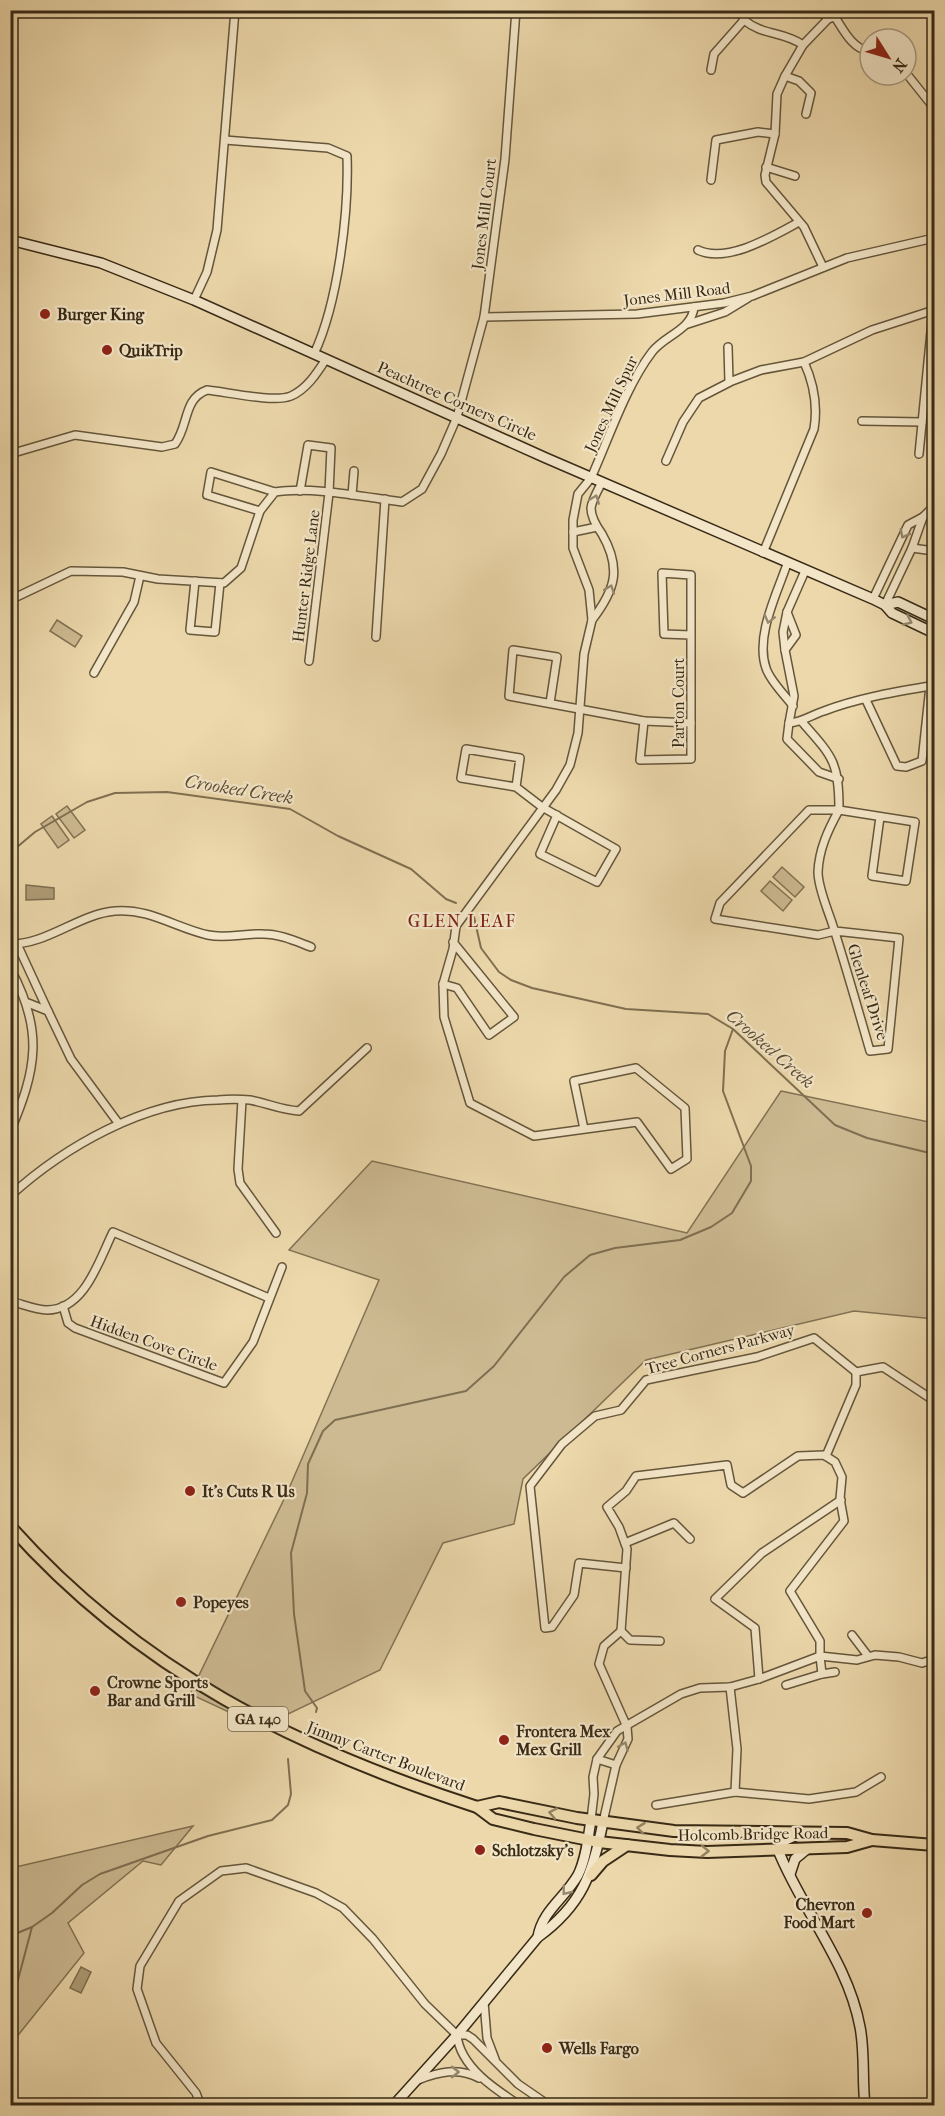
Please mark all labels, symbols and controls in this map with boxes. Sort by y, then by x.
north arrow [858,27,918,87]
text: N [888,55,911,77]
street label: Jones Mill Court [467,157,500,273]
street label: Jones Mill Road [621,278,732,310]
place label: Burger King [57,305,145,325]
marker: Burger King [38,307,52,321]
place label: QuikTrip [119,341,183,361]
marker: QuikTrip [100,343,114,357]
street label: Jones Mill Spur [579,352,642,457]
street label: Peachtree Corners Circle [374,357,540,445]
one-way arrow [588,494,600,505]
street label: Hunter Ridge Lane [288,508,324,643]
one-way arrow [900,528,912,539]
one-way arrow [603,584,616,595]
one-way arrow [902,613,913,625]
one-way arrow [763,614,776,624]
street label: Parton Court [669,657,688,748]
water label: Crooked Creek [183,771,295,809]
district label: GLEN LEAF [408,911,516,932]
street label: Glenleaf Drive [843,941,893,1043]
water label: Crooked Creek [722,1005,818,1093]
street label: Hidden Cove Circle [88,1311,220,1375]
street label: Tree Corners Parkway [643,1320,797,1378]
place label: It's Cuts R Us [202,1482,295,1501]
marker: It's Cuts R Us [183,1484,197,1498]
place label: Popeyes [193,1593,249,1613]
marker: Popeyes [174,1595,188,1609]
place label: Crowne Sports Bar and Grill [107,1673,208,1710]
marker: Crowne Sports Bar and Grill [88,1684,102,1698]
road number: GA 140 [228,1707,288,1731]
street label: Jimmy Carter Boulevard [302,1716,468,1795]
place label: Frontera Mex Mex Grill [515,1722,611,1759]
marker: Frontera Mex Mex Grill [497,1733,511,1747]
one-way arrow [616,1742,628,1753]
one-way arrow [548,1807,558,1820]
one-way arrow [637,1822,646,1834]
street label: Holcomb Bridge Road [677,1823,829,1845]
place label: Schlotzsky's [492,1841,574,1861]
marker: Schlotzsky's [473,1843,487,1857]
one-way arrow [701,1845,710,1858]
one-way arrow [563,1884,574,1895]
place label: Chevron Food Mart [782,1895,856,1932]
marker: Chevron Food Mart [860,1906,874,1920]
place label: Wells Fargo [558,2039,639,2059]
marker: Wells Fargo [540,2041,554,2055]
one-way arrow [450,2066,459,2078]

